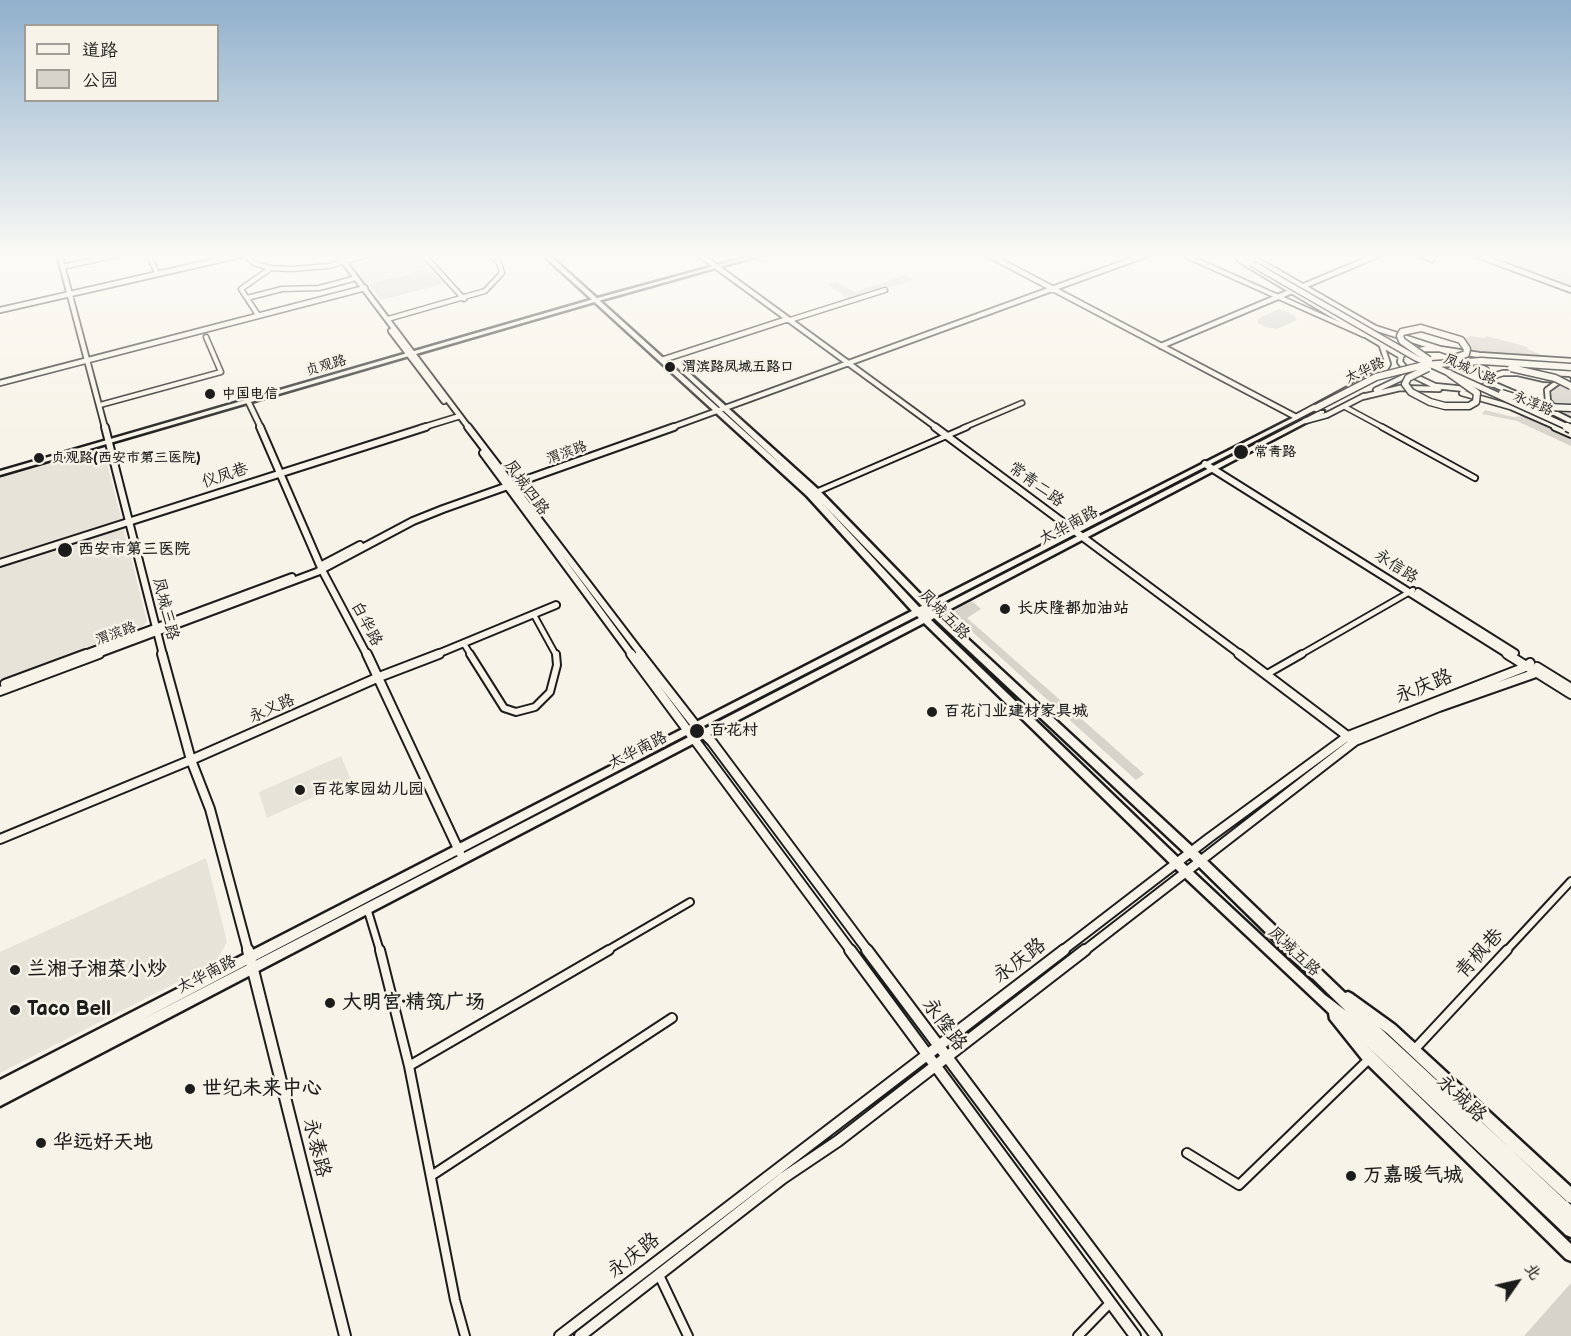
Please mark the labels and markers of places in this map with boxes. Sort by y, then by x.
place label: 渭滨路凤城五路口 [682,359,794,375]
marker: 渭滨路凤城五路口 [663,360,677,374]
place label: 中国电信 [222,386,278,402]
marker: 中国电信 [203,387,217,401]
marker: 常青路 [1232,443,1250,461]
place label: 常青路 [1254,444,1296,460]
place label: 贞观路(西安市第三医院) [51,450,201,466]
marker: 贞观路(西安市第三医院) [32,451,46,465]
place label: 西安市第三医院 [78,540,190,560]
marker: 西安市第三医院 [56,541,74,559]
place label: 长庆隆都加油站 [1017,599,1129,619]
marker: 长庆隆都加油站 [998,602,1012,616]
place label: 百花门业建材家具城 [944,702,1088,722]
marker: 百花门业建材家具城 [925,705,939,719]
place label: 百花村 [710,721,758,741]
marker: 百花村 [688,722,706,740]
place label: 百花家园幼儿园 [312,780,424,800]
marker: 百花家园幼儿园 [293,783,307,797]
place label: 兰湘子湘菜小炒 [27,958,167,982]
marker: 兰湘子湘菜小炒 [8,963,22,977]
place label: 大明宫·精筑广场 [342,991,485,1015]
marker: 大明宫·精筑广场 [323,996,337,1010]
place label: Taco Bell [27,998,111,1022]
marker: Taco Bell [8,1003,22,1017]
place label: 世纪未来中心 [202,1077,322,1101]
marker: 世纪未来中心 [183,1082,197,1096]
place label: 华远好天地 [53,1131,153,1155]
marker: 华远好天地 [34,1136,48,1150]
place label: 万嘉暖气城 [1363,1164,1463,1188]
marker: 万嘉暖气城 [1344,1169,1358,1183]

